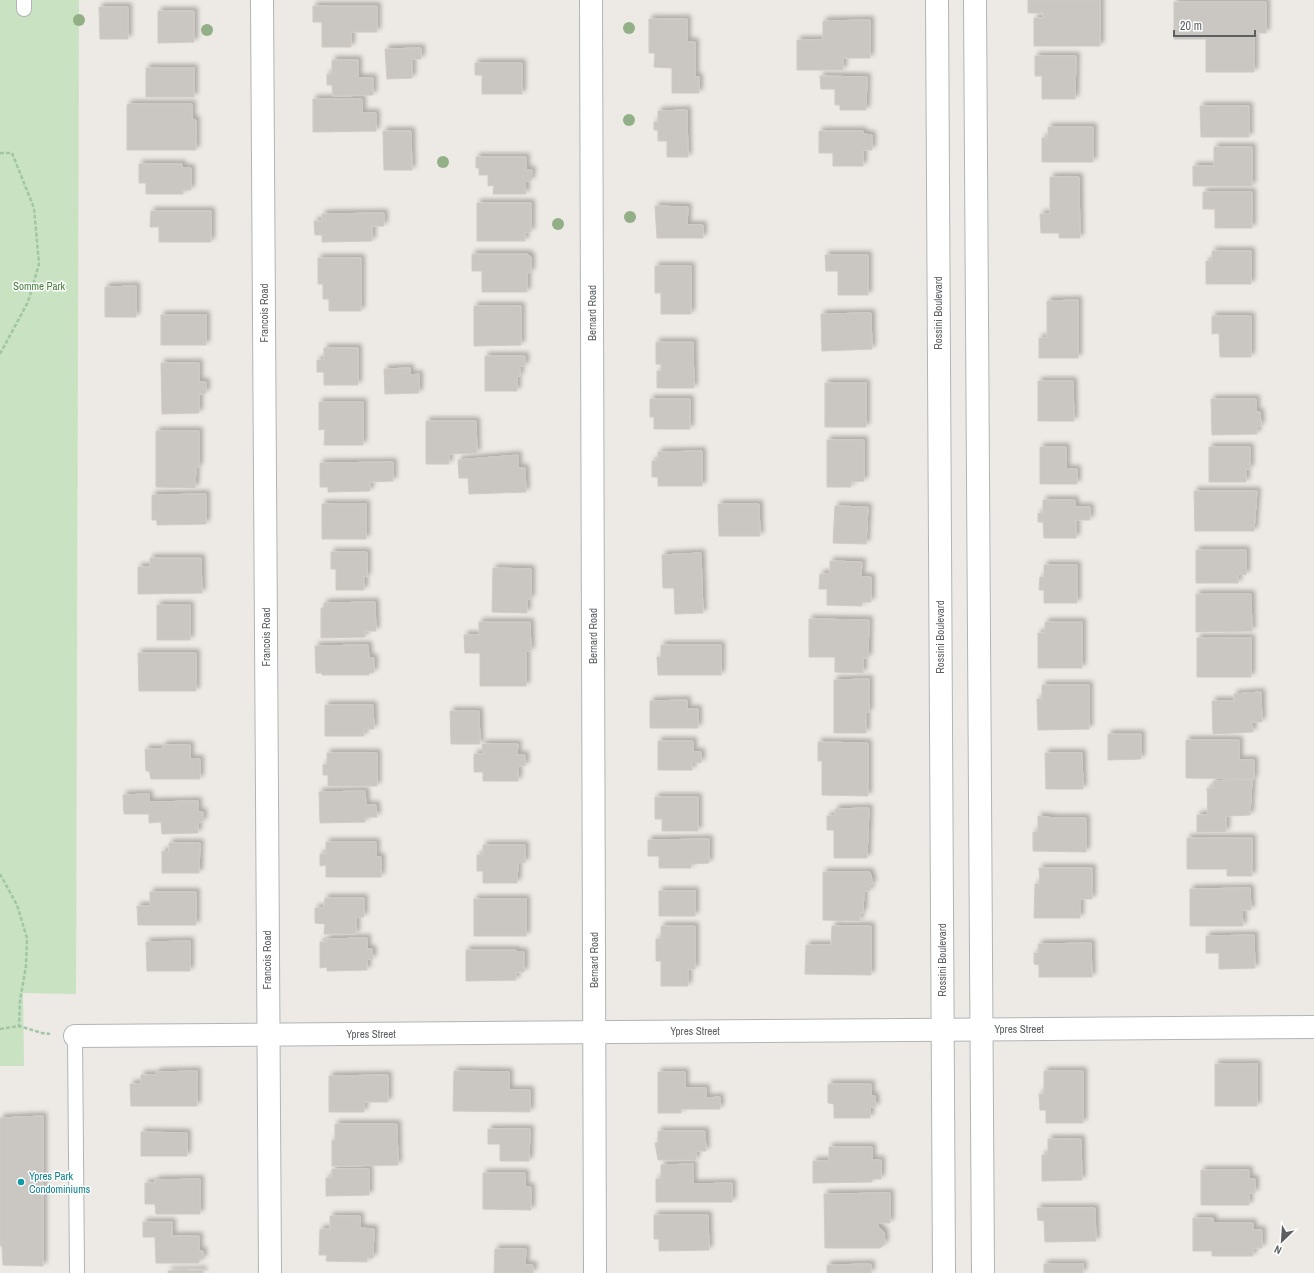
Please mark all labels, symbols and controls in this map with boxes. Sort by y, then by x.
scale bar [1174,12,1255,38]
text: 20 m [1180,18,1202,34]
street label: Rossini Boulevard [931,276,945,350]
park label: Somme Park [13,279,66,293]
street label: Francois Road [257,283,271,343]
street label: Bernard Road [585,285,599,341]
street label: Rossini Boulevard [933,600,947,674]
street label: Francois Road [259,607,273,667]
street label: Bernard Road [586,608,600,664]
street label: Rossini Boulevard [935,923,949,997]
street label: Francois Road [260,930,274,990]
street label: Bernard Road [587,932,601,988]
street label: Ypres Street [994,1022,1044,1036]
street label: Ypres Street [670,1024,720,1038]
street label: Ypres Street [346,1027,396,1041]
place label: Ypres Park Condominiums [29,1169,91,1196]
marker: Ypres Park Condominiums [16,1177,26,1187]
north arrow [1262,1221,1302,1261]
text: N [1272,1242,1284,1258]

